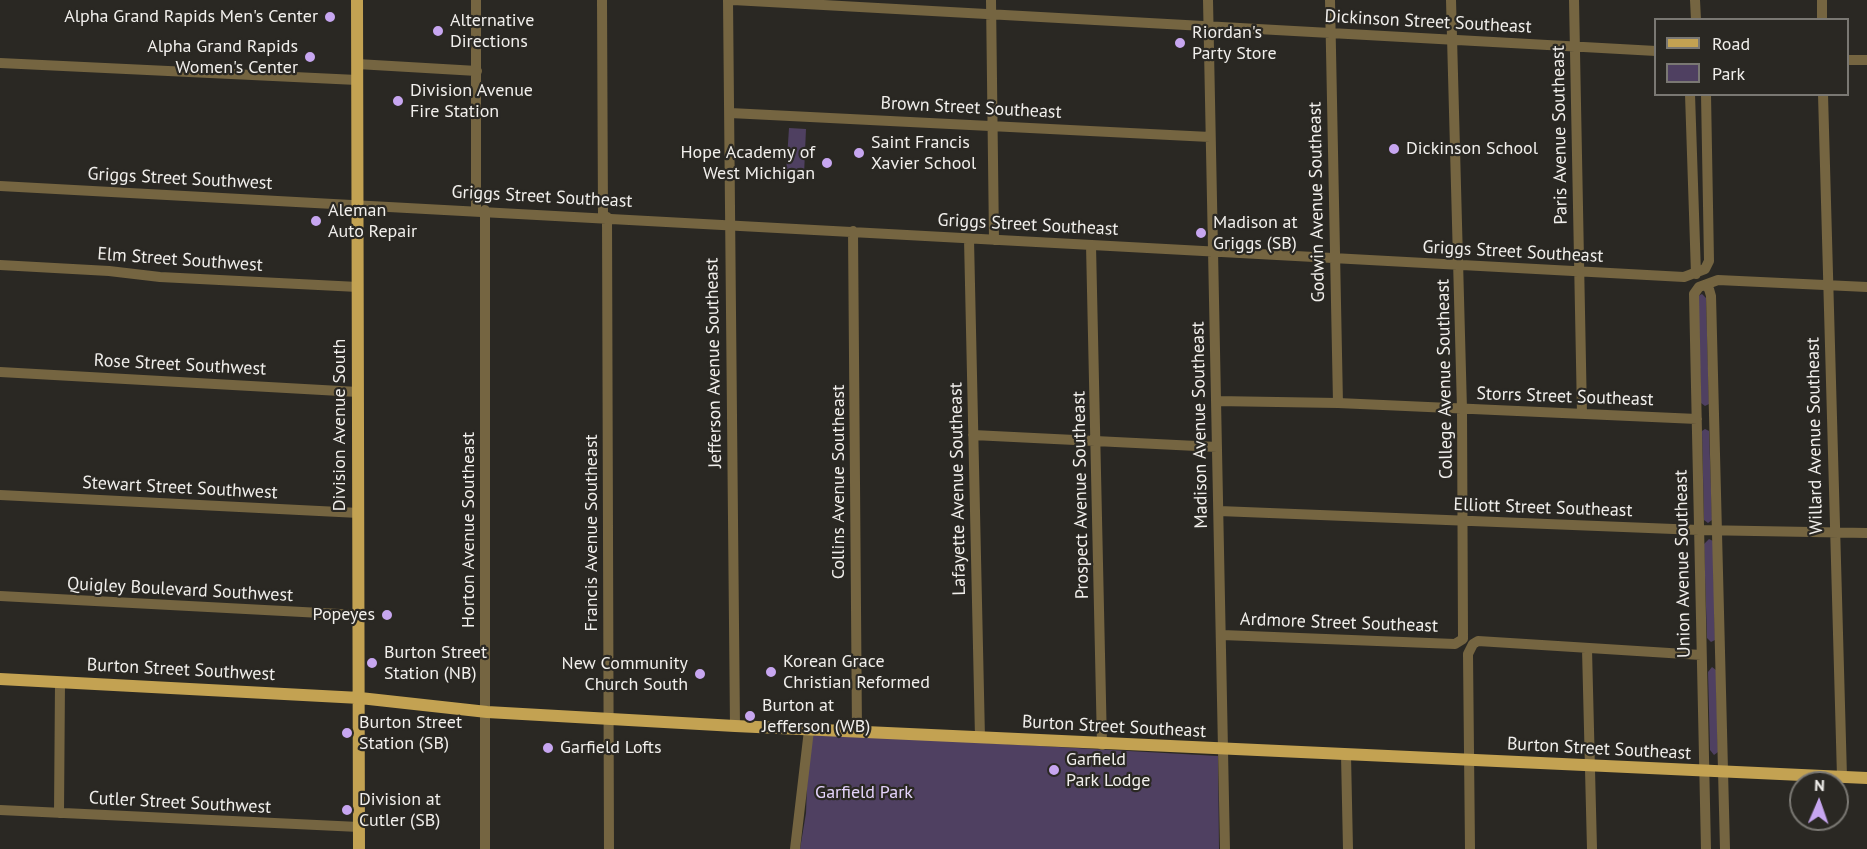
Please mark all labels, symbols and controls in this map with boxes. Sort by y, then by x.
place label: Alpha Grand Rapids Men's Center [64,6,318,28]
street label: Dickinson Street Southeast [1324,6,1532,38]
marker: Alpha Grand Rapids Men's Center [323,10,337,24]
place label: Alternative Directions [450,10,534,52]
legend [1654,18,1849,96]
place label: Riordan's Party Store [1192,22,1277,64]
marker: Alternative Directions [431,24,445,38]
text: Road [1712,32,1750,55]
place label: Alpha Grand Rapids Women's Center [147,36,298,78]
marker: Riordan's Party Store [1173,36,1187,50]
street label: Paris Avenue Southeast [1548,45,1572,225]
marker: Alpha Grand Rapids Women's Center [303,50,317,64]
text: Park [1712,62,1745,85]
place label: Division Avenue Fire Station [410,80,533,122]
street label: Brown Street Southeast [880,92,1062,124]
marker: Division Avenue Fire Station [391,94,405,108]
street label: Godwin Avenue Southeast [1304,101,1330,303]
place label: Saint Francis Xavier School [871,132,976,174]
place label: Dickinson School [1406,138,1538,160]
place label: Hope Academy of West Michigan [680,142,815,184]
marker: Dickinson School [1387,142,1401,156]
marker: Saint Francis Xavier School [852,146,866,160]
marker: Hope Academy of West Michigan [820,156,834,170]
street label: Griggs Street Southwest [87,163,273,195]
street label: Griggs Street Southeast [451,181,633,213]
place label: Aleman Auto Repair [328,200,417,242]
street label: Griggs Street Southeast [937,209,1119,241]
place label: Madison at Griggs (SB) [1213,212,1298,254]
marker: Aleman Auto Repair [309,214,323,228]
marker: Madison at Griggs (SB) [1194,226,1208,240]
street label: Griggs Street Southeast [1422,236,1604,268]
street label: Elm Street Southwest [97,243,263,277]
street label: Jefferson Avenue Southeast [701,258,727,468]
street label: College Avenue Southeast [1432,279,1458,479]
street label: Madison Avenue Southeast [1187,321,1213,529]
street label: Willard Avenue Southeast [1802,337,1828,535]
street label: Division Avenue South [329,339,351,511]
street label: Rose Street Southwest [93,350,267,380]
street label: Lafayette Avenue Southeast [945,382,971,596]
street label: Storrs Street Southeast [1476,383,1654,411]
street label: Collins Avenue Southeast [828,385,850,579]
street label: Prospect Avenue Southeast [1068,391,1094,599]
street label: Horton Avenue Southeast [458,432,480,628]
street label: Francis Avenue Southeast [581,434,603,632]
street label: Union Avenue Southeast [1671,470,1695,658]
street label: Stewart Street Southwest [82,472,278,504]
street label: Elliott Street Southeast [1453,494,1633,522]
street label: Quigley Boulevard Southwest [66,573,294,607]
place label: Popeyes [313,604,375,626]
marker: Popeyes [380,608,394,622]
street label: Ardmore Street Southeast [1240,609,1438,637]
place label: Burton Street Station (NB) [384,642,487,684]
place label: Korean Grace Christian Reformed [783,651,930,694]
place label: New Community Church South [562,653,688,696]
street label: Burton Street Southwest [86,654,276,686]
marker: Burton Street Station (NB) [365,656,379,670]
marker: Korean Grace Christian Reformed [764,665,778,679]
marker: New Community Church South [693,667,707,681]
place label: Burton at Jefferson (WB) [762,695,870,738]
marker: Burton at Jefferson (WB) [743,709,757,723]
street label: Burton Street Southeast [1021,711,1207,743]
place label: Burton Street Station (SB) [359,712,462,754]
marker: Burton Street Station (SB) [340,726,354,740]
street label: Burton Street Southeast [1506,733,1692,765]
place label: Garfield Lofts [560,737,661,759]
marker: Garfield Lofts [541,741,555,755]
place label: Garfield Park Lodge [1066,749,1150,792]
marker: Garfield Park Lodge [1047,763,1061,777]
north arrow [1789,771,1849,831]
text: N [1814,775,1825,795]
park label: Garfield Park [815,782,913,804]
street label: Cutler Street Southwest [88,787,272,819]
place label: Division at Cutler (SB) [359,789,441,832]
marker: Division at Cutler (SB) [340,803,354,817]

